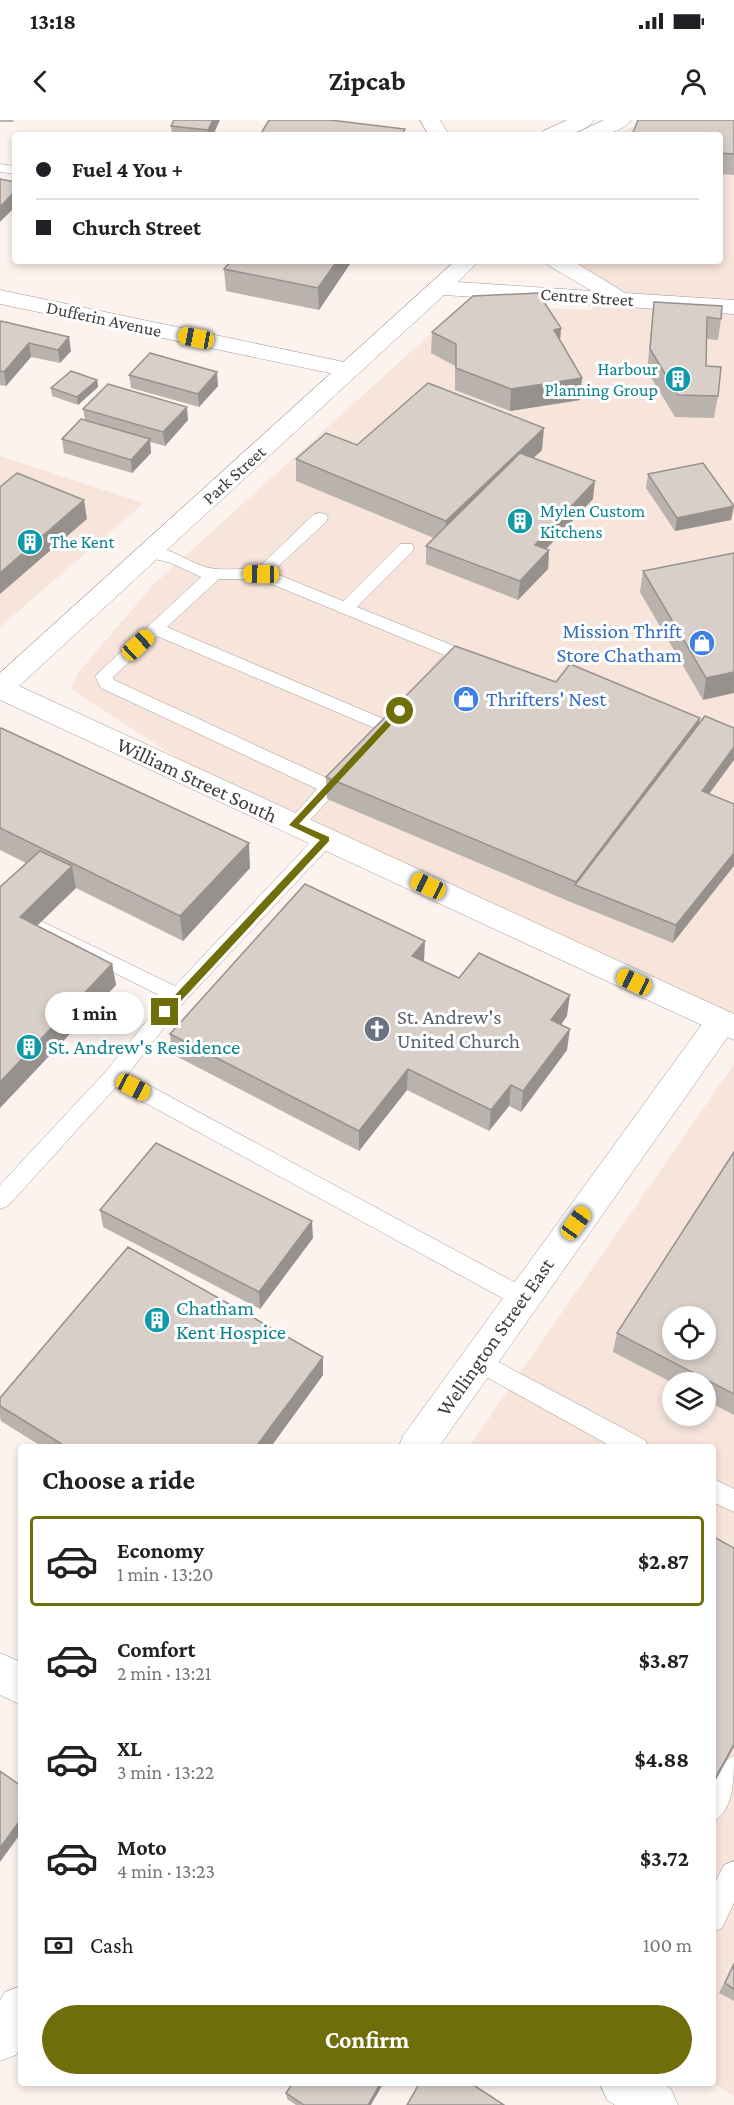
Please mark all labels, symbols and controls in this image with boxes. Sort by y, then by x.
text: 13:18 [30,9,76,34]
icon: back [24,65,57,98]
icon: person [677,65,710,98]
text: Zipcab [328,66,406,96]
text: Fuel 4 You + [72,157,183,182]
text: Church Street [72,215,201,240]
street label: Centre Street [540,284,635,310]
street label: Dufferin Avenue [45,297,163,341]
car [177,326,215,350]
place label: Harbour Planning Group [545,359,659,400]
building icon: Harbour Planning Group [663,364,693,394]
street label: Park Street [199,441,270,508]
place label: Mylen Custom Kitchens [540,501,646,542]
building icon: Mylen Custom Kitchens [505,506,535,536]
building icon: The Kent [15,527,45,557]
place label: The Kent [50,532,115,552]
car [243,565,279,583]
place label: Mission Thrift Store Chatham [557,619,683,667]
car [119,626,157,664]
shop icon: Mission Thrift Store Chatham [687,628,717,658]
shop icon: Thrifters' Nest [451,684,481,714]
place label: Thrifters' Nest [486,687,607,711]
route start [386,697,413,724]
street label: William Street South [113,732,281,828]
car [408,870,448,902]
car [614,966,654,998]
callout: 1 min [45,991,144,1033]
route end [151,998,178,1025]
text: 1 min [72,1002,117,1024]
place label: St. Andrew's United Church [397,1005,520,1053]
church icon: St. Andrew's United Church [362,1014,392,1044]
building icon: St. Andrew's Residence [14,1032,44,1062]
place label: St. Andrew's Residence [48,1035,240,1059]
car [113,1071,153,1103]
car [558,1203,594,1243]
street label: Wellington Street East [431,1252,559,1421]
place label: Chatham Kent Hospice [176,1296,286,1344]
building icon: Chatham Kent Hospice [142,1305,172,1335]
map controls [662,1306,716,1426]
button: locate [662,1306,716,1360]
button: layers [662,1372,716,1426]
text: Choose a ride [42,1465,195,1495]
icon: car [45,1534,99,1588]
text: Economy [117,1538,204,1563]
text: $2.87 [638,1549,689,1574]
text: 1 min · 13:20 [117,1563,213,1585]
icon: car [45,1633,99,1687]
text: Comfort [117,1637,195,1662]
text: $3.87 [639,1648,689,1673]
text: 2 min · 13:21 [117,1662,212,1684]
icon: car [45,1732,99,1786]
text: XL [117,1736,142,1761]
text: $4.88 [634,1747,689,1772]
text: 3 min · 13:22 [117,1761,214,1783]
icon: car [45,1831,99,1885]
text: Moto [117,1835,167,1860]
text: $3.72 [640,1846,689,1871]
text: 4 min · 13:23 [117,1860,215,1882]
icon: cash [42,1929,75,1962]
text: Cash [90,1933,134,1958]
text: 100 m [643,1934,692,1956]
button: Confirm [42,2005,692,2074]

